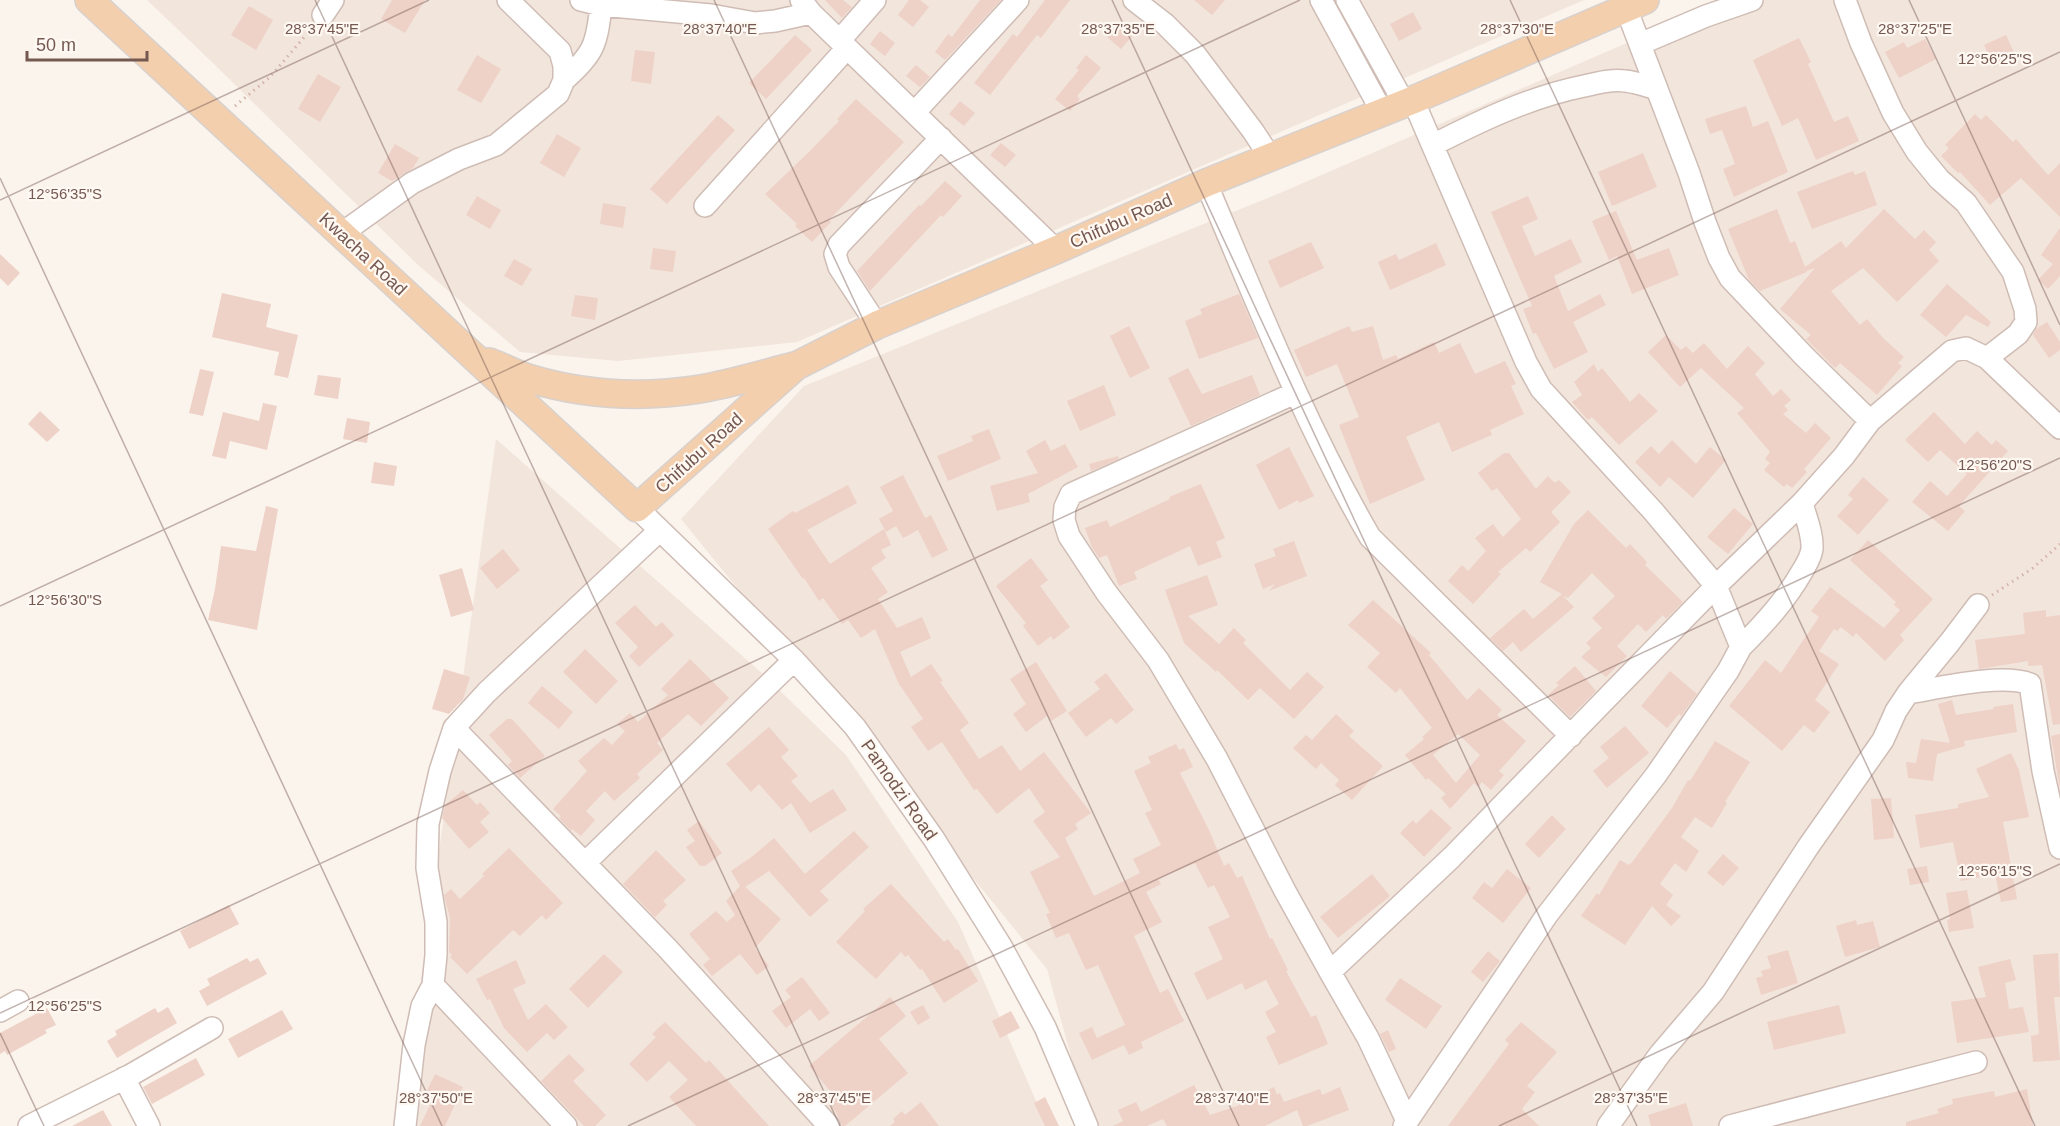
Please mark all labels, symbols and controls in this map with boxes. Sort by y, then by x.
text: 28°37'45"E [285,20,359,37]
text: 28°37'40"E [683,20,757,37]
text: 28°37'35"E [1081,20,1155,37]
text: 28°37'30"E [1480,20,1554,37]
text: 28°37'25"E [1878,20,1952,37]
scale bar [27,24,147,62]
text: 50 m [36,35,76,55]
text: 12°56'25"S [1958,50,2032,67]
text: 12°56'35"S [28,185,102,202]
street label: Chifubu Road [1067,189,1175,253]
street label: Kwacha Road [315,208,411,300]
street label: Chifubu Road [651,409,747,497]
text: 12°56'20"S [1958,456,2032,473]
text: 12°56'30"S [28,591,102,608]
street label: Pamodzi Road [857,736,941,844]
text: 12°56'15"S [1958,862,2032,879]
text: 12°56'25"S [28,997,102,1014]
text: 28°37'50"E [399,1089,473,1106]
text: 28°37'45"E [797,1089,871,1106]
text: 28°37'40"E [1195,1089,1269,1106]
text: 28°37'35"E [1594,1089,1668,1106]

